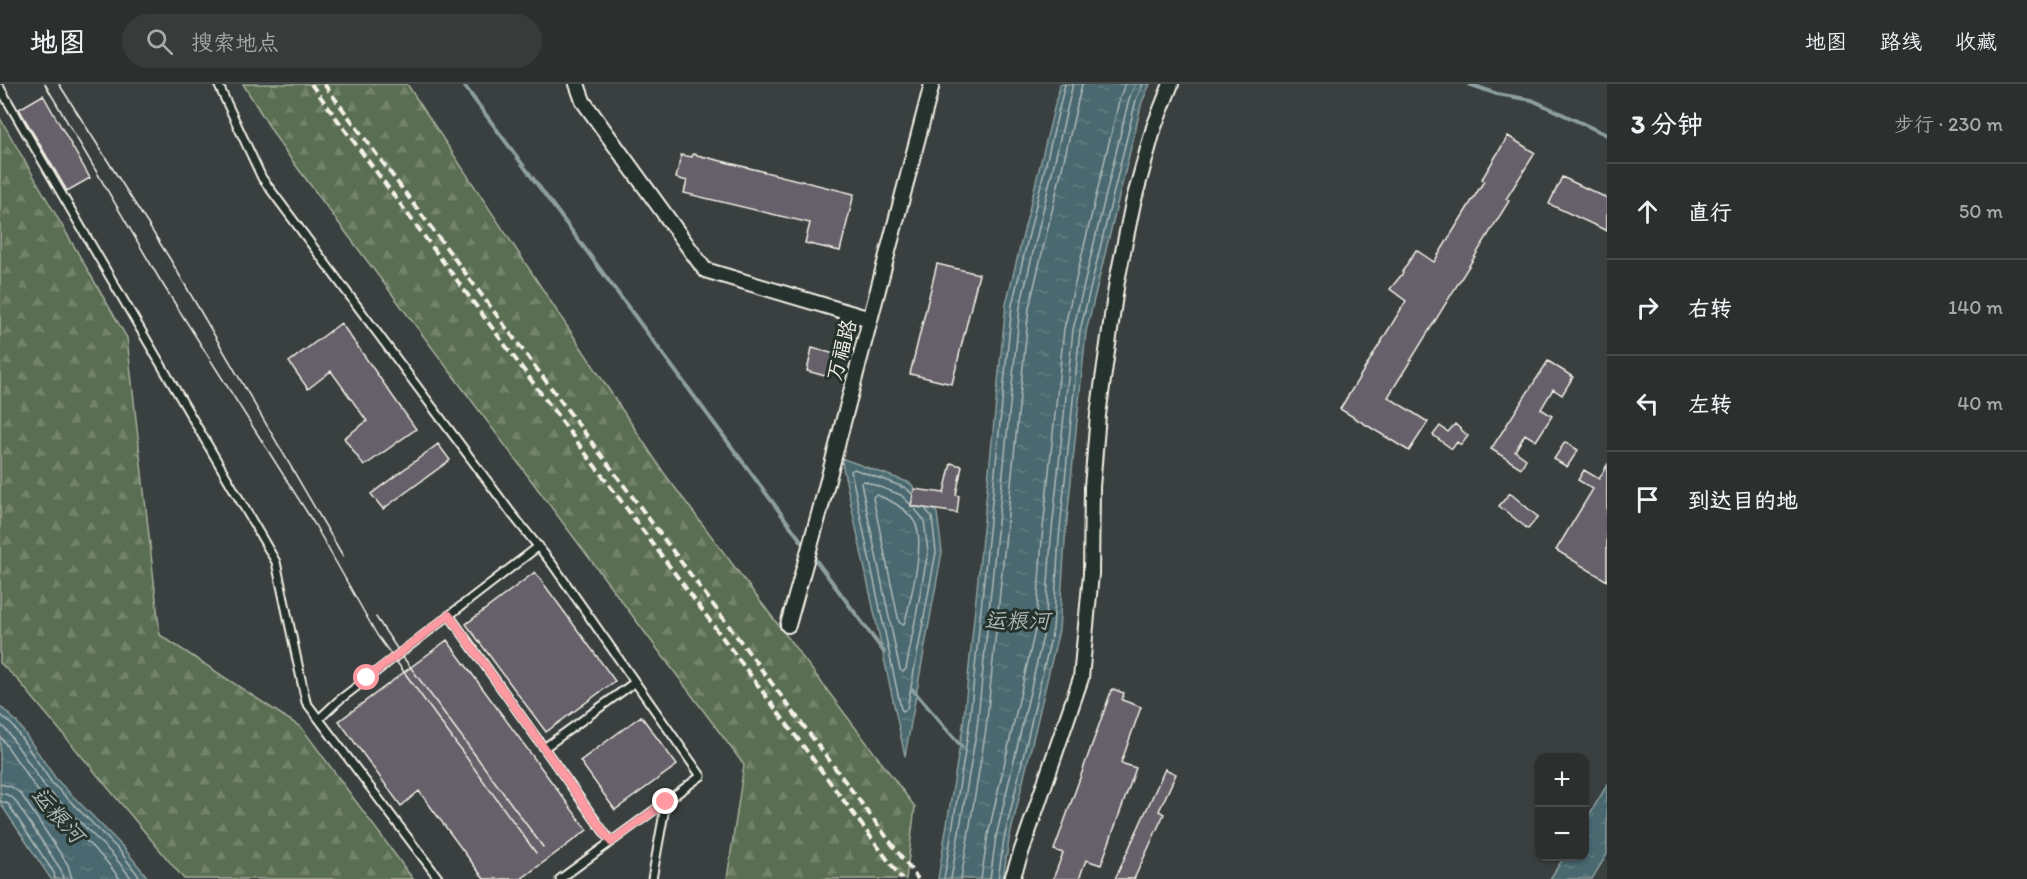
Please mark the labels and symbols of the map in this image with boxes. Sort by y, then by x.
street label: 万福路 [821,316,861,384]
water label: 运粮河 [984,607,1053,634]
route start [353,664,379,690]
water label: 运粮河 [26,781,92,851]
route end [652,788,678,814]

